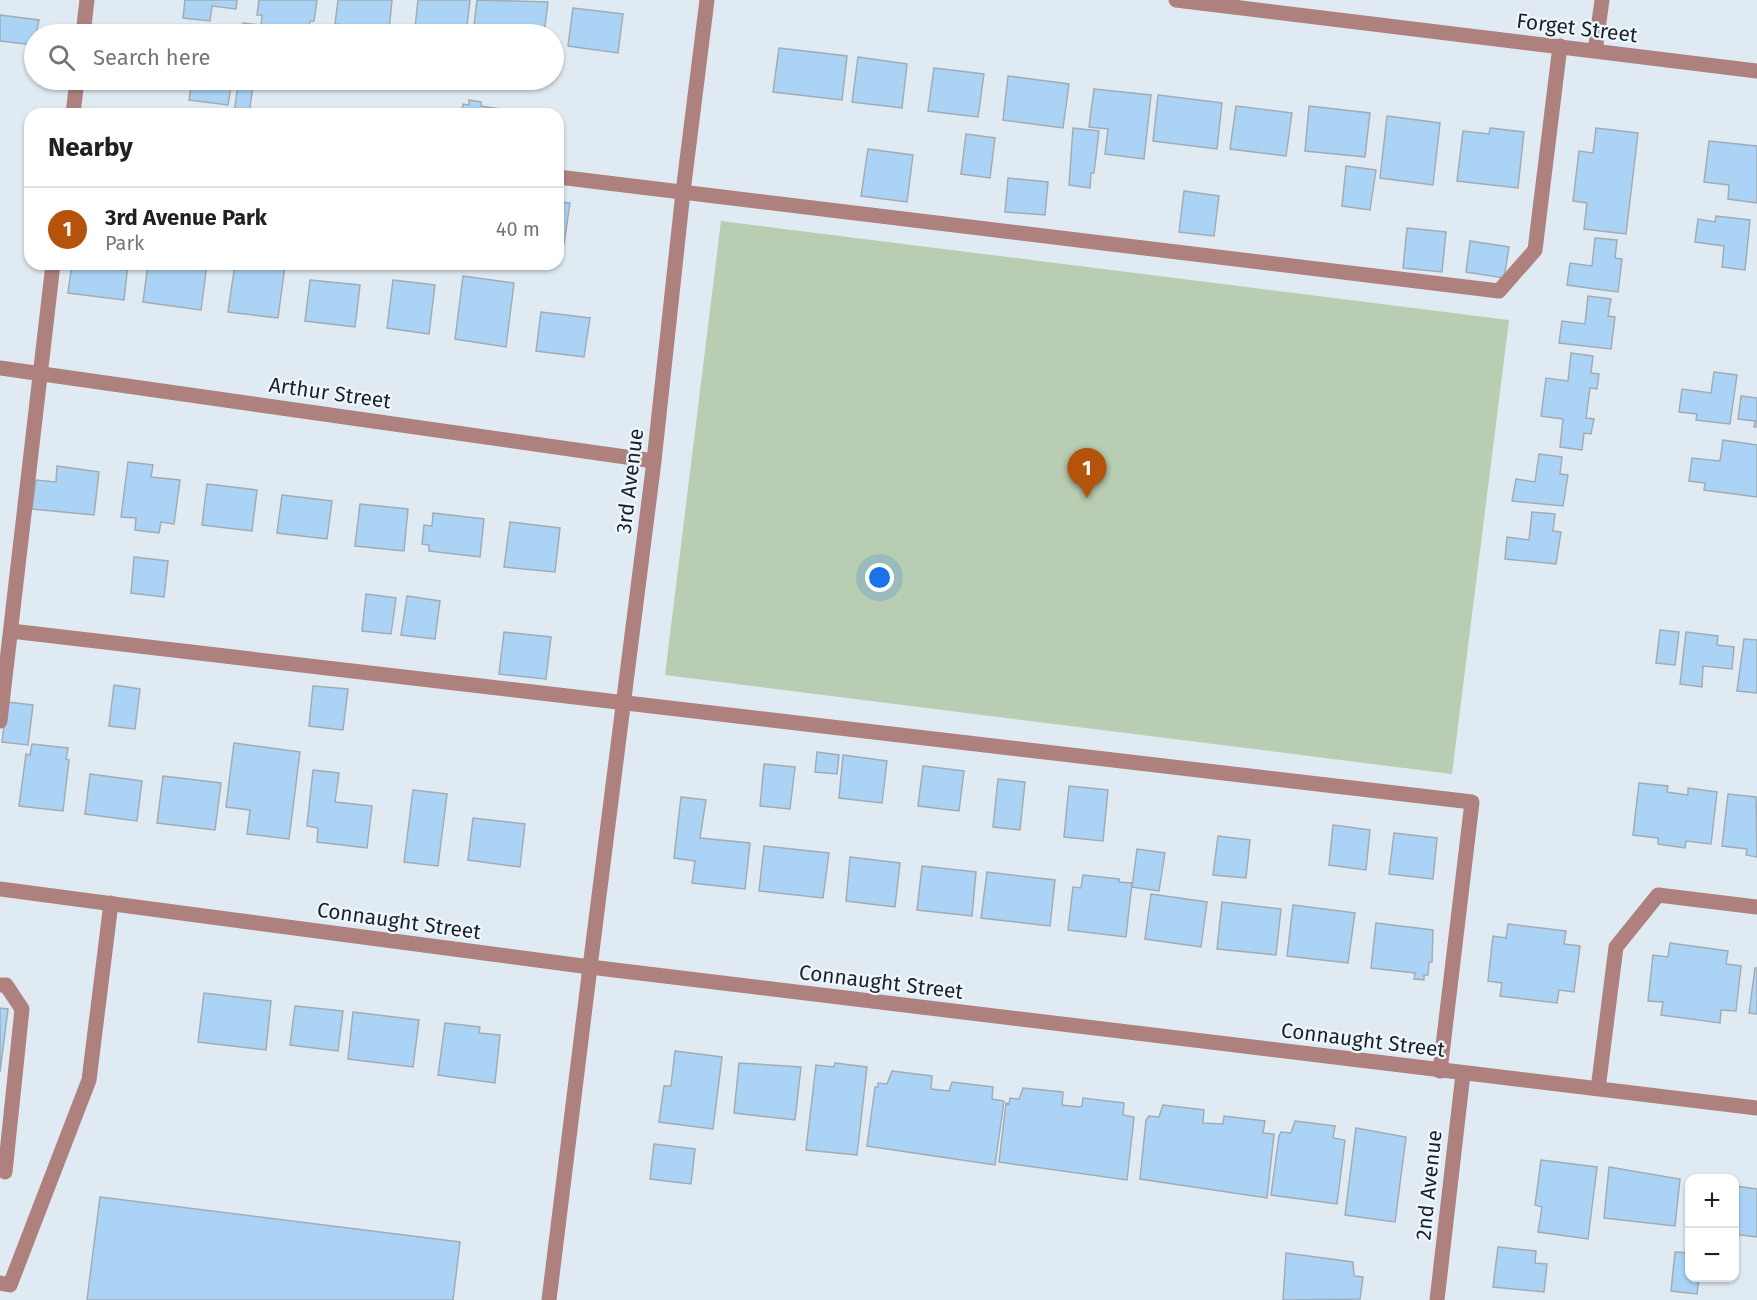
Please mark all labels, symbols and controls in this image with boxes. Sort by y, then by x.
street label: Forget Street [1515,8,1639,48]
search box [24,24,564,90]
icon: search [45,41,78,74]
text: Search here [93,44,211,71]
text: Nearby [48,132,133,163]
text: 3rd Avenue Park [105,204,267,231]
text: 1 [63,217,72,241]
text: 40 m [496,217,540,241]
text: Park [105,231,144,255]
street label: Arthur Street [267,372,393,414]
street label: 3rd Avenue [611,427,649,535]
pin: 1 [1068,448,1106,498]
your location [865,563,894,592]
street label: Connaught Street [315,897,483,945]
street label: Connaught Street [797,959,965,1005]
street label: Connaught Street [1279,1017,1447,1063]
street label: 2nd Avenue [1410,1129,1448,1241]
map controls [1685,1174,1739,1282]
button: + [1685,1174,1739,1228]
button: − [1685,1228,1739,1282]

